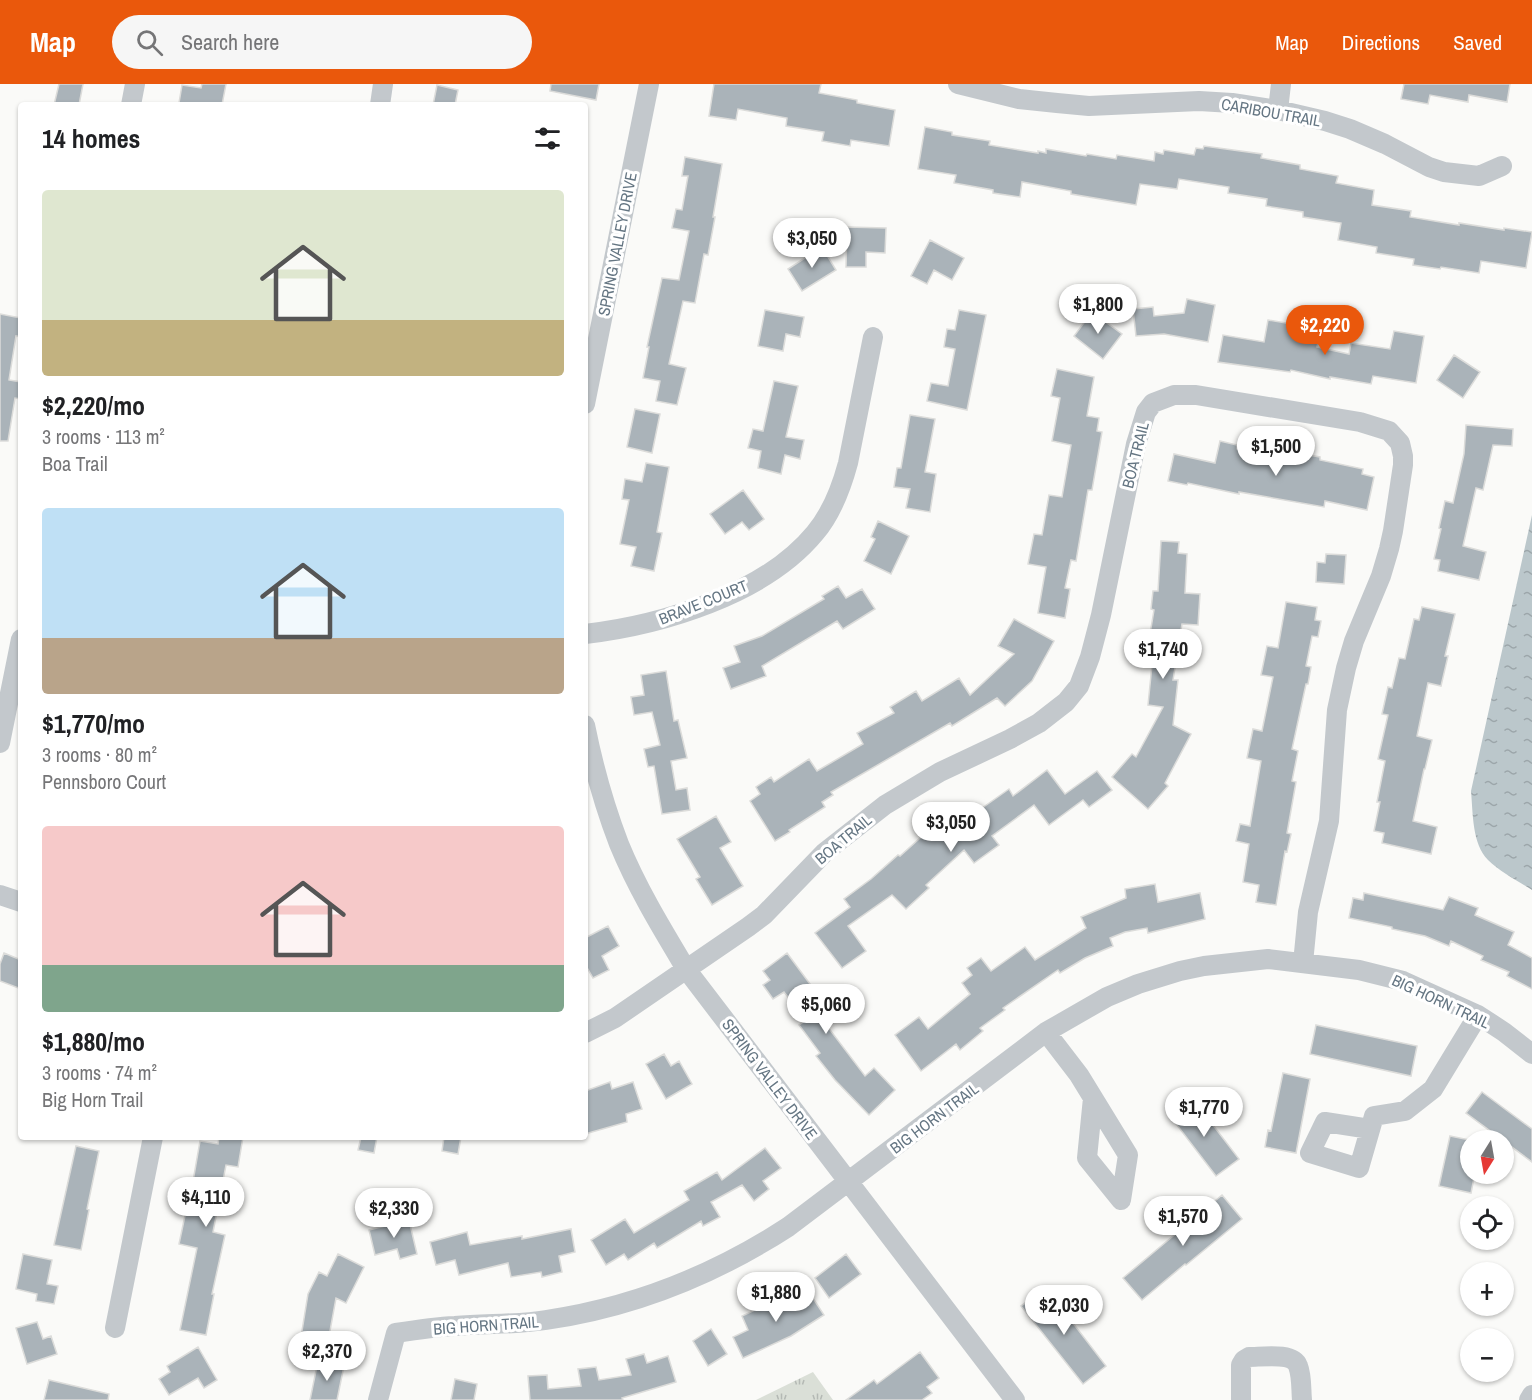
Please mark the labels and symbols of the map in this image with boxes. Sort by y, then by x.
street label: CARIBOU TRAIL [1220,92,1323,132]
street label: SPRING VALLEY DRIVE [592,170,642,318]
pin: $3,050 [763,218,861,269]
pin: $1,800 [1049,284,1147,335]
pin: $2,220 [1276,305,1374,356]
street label: BOA TRAIL [1116,419,1154,490]
pin: $1,500 [1227,426,1325,477]
street label: BRAVE COURT [655,574,751,630]
pin: $1,740 [1114,629,1212,680]
pin: $3,050 [902,802,1000,853]
street label: BOA TRAIL [810,808,876,869]
street label: BIG HORN TRAIL [1389,969,1494,1034]
pin: $5,060 [777,984,875,1035]
street label: SPRING VALLEY DRIVE [717,1014,823,1144]
street label: BIG HORN TRAIL [885,1077,983,1159]
pin: $1,770 [1155,1087,1253,1138]
north arrow [1460,1130,1514,1184]
pin: $4,110 [157,1177,255,1228]
pin: $2,330 [345,1188,443,1239]
pin: $1,570 [1134,1196,1232,1247]
pin: $1,880 [727,1272,825,1323]
pin: $2,030 [1015,1285,1113,1336]
street label: BIG HORN TRAIL [433,1310,540,1340]
pin: $2,370 [278,1331,376,1382]

